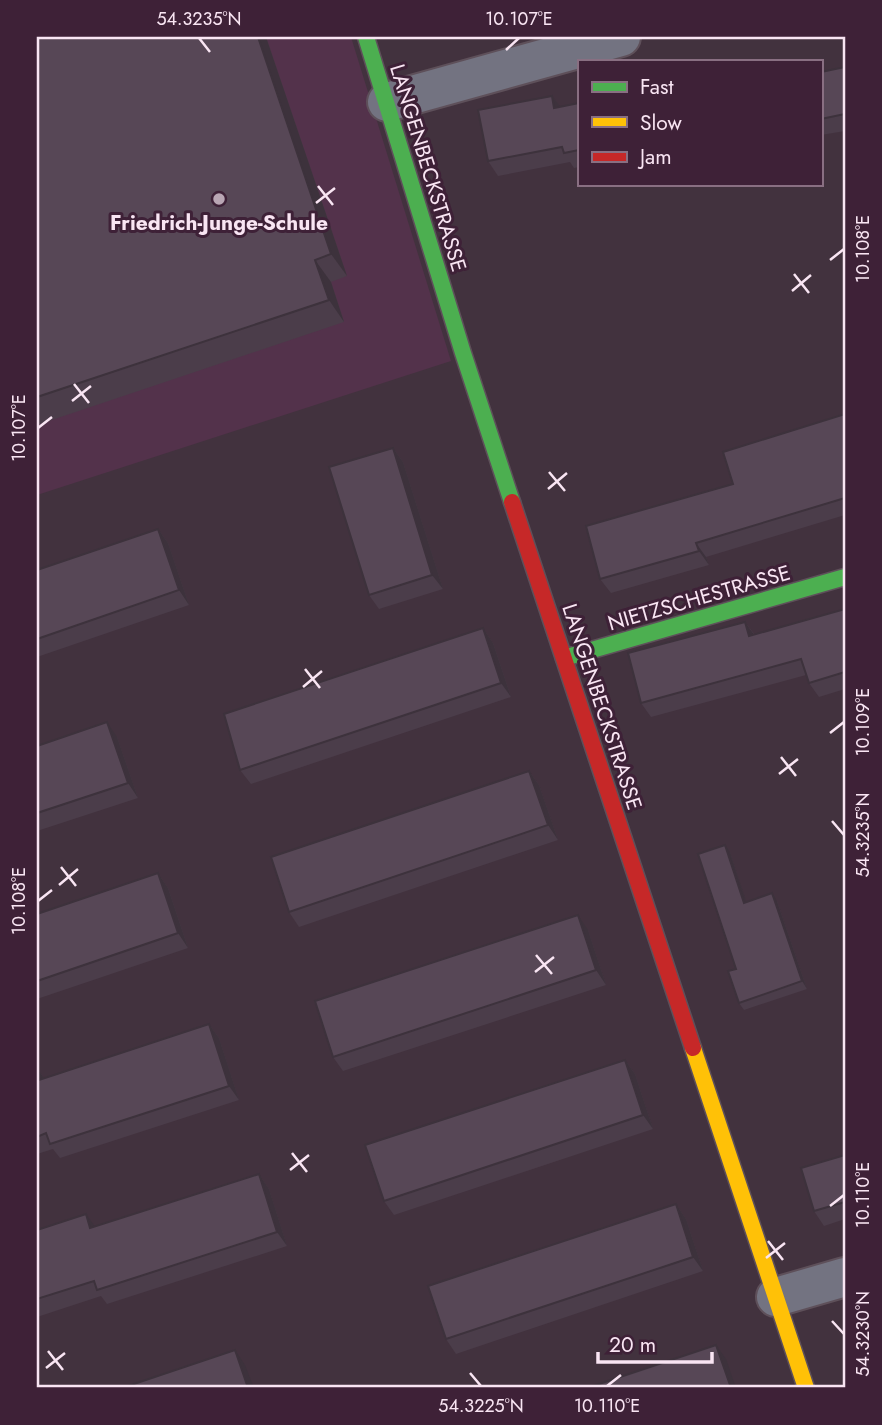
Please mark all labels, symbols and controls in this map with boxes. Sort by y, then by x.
text: 54.3235°N [156,6,242,32]
text: 10.107°E [485,6,553,32]
legend [578,60,822,186]
street label: LANGENBECKSTRASSE [382,61,474,275]
text: Fast [640,72,673,102]
text: Slow [640,108,682,138]
text: Jam [637,142,672,172]
marker: Friedrich-Junge-Schule [211,191,227,207]
place label: Friedrich-Junge-Schule [110,208,328,238]
text: 10.108°E [850,215,876,283]
text: 10.107°E [6,394,32,462]
street label: NIETZSCHESTRASSE [604,558,794,638]
street label: LANGENBECKSTRASSE [554,600,650,814]
text: 10.109°E [850,688,876,756]
text: 54.3235°N [850,792,876,878]
text: 10.108°E [6,867,32,935]
text: 10.110°E [850,1162,876,1228]
text: 54.3230°N [850,1291,876,1377]
scale bar [598,1320,712,1364]
text: 20 m [609,1330,656,1360]
text: 54.3225°N [438,1393,524,1419]
text: 10.110°E [574,1393,640,1419]

